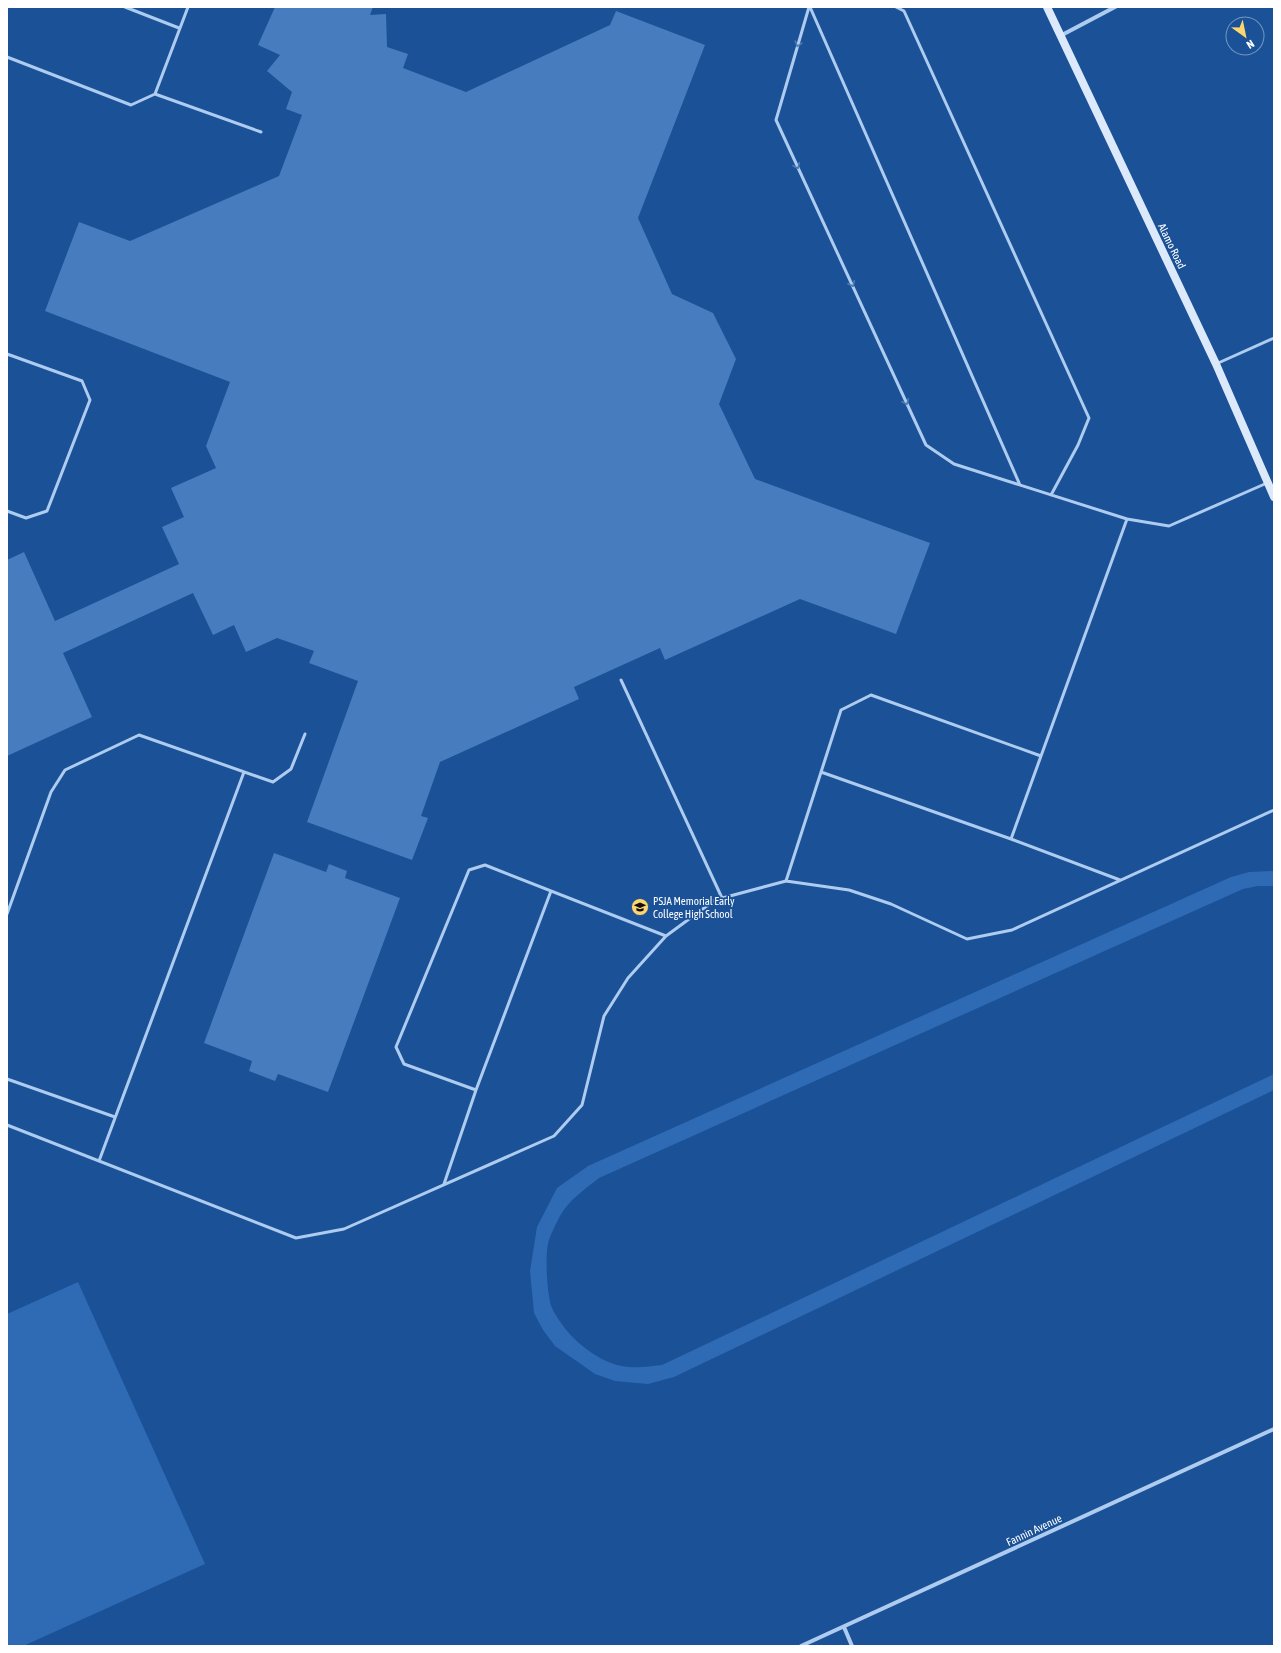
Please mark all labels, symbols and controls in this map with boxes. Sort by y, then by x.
north arrow [1225,16,1265,56]
text: N [1244,38,1256,51]
one-way arrow [794,41,803,48]
one-way arrow [792,162,800,170]
street label: Alamo Road [1156,221,1188,271]
one-way arrow [847,280,855,288]
one-way arrow [902,399,910,406]
place label: PSJA Memorial Early College High School [653,895,735,920]
school or university icon: PSJA Memorial Early College High School [630,897,650,917]
street label: Fannin Avenue [1004,1512,1064,1548]

